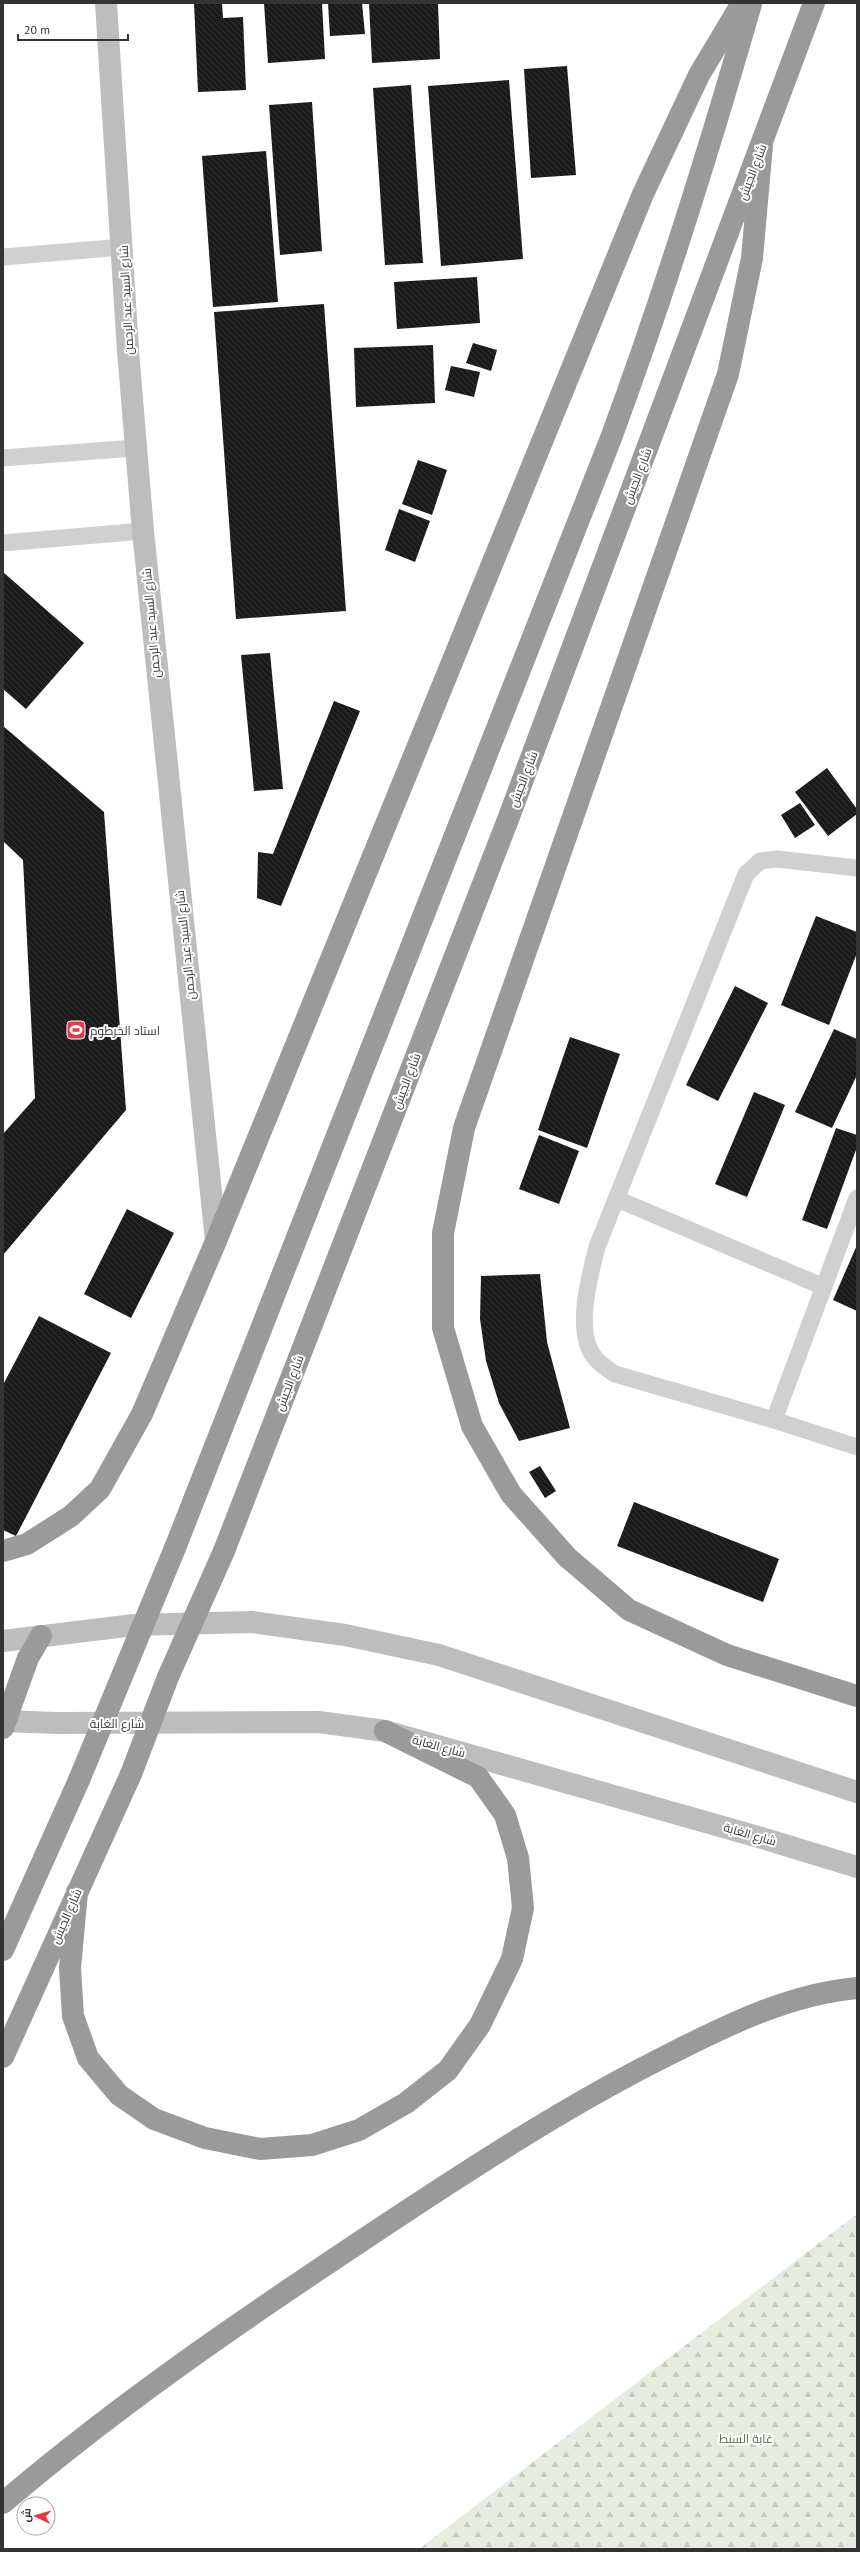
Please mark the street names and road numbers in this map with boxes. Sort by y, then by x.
street label: شارع الجيش [734,142,770,202]
street label: شارع السيد عبد الرحمن [116,245,137,355]
street label: شارع الجيش [619,446,655,506]
street label: شارع السيد عبد الرحمن [139,567,164,678]
street label: شارع الجيش [505,749,541,809]
street label: شارع السيد عبد الرحمن [172,889,199,1000]
street label: شارع الجيش [388,1051,424,1111]
street label: شارع الجيش [271,1353,307,1413]
street label: شارع الغابة [90,1716,144,1732]
street label: شارع الغابة [411,1732,467,1761]
street label: شارع الغابة [722,1819,778,1850]
street label: شارع الجيش [47,1886,86,1946]

